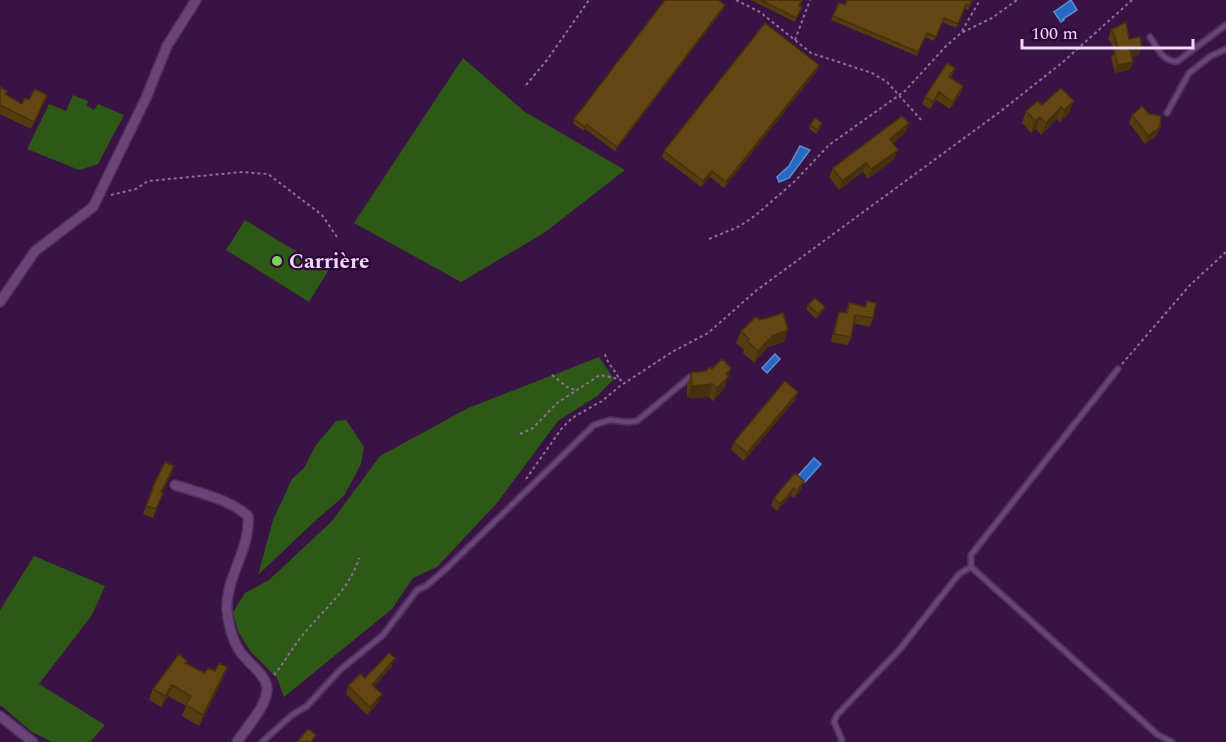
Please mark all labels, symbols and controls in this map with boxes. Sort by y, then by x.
scale bar [1022,12,1193,50]
text: 100 m [1031,20,1078,47]
place label: Carrière [289,246,369,278]
marker: Carrière [270,254,284,268]

